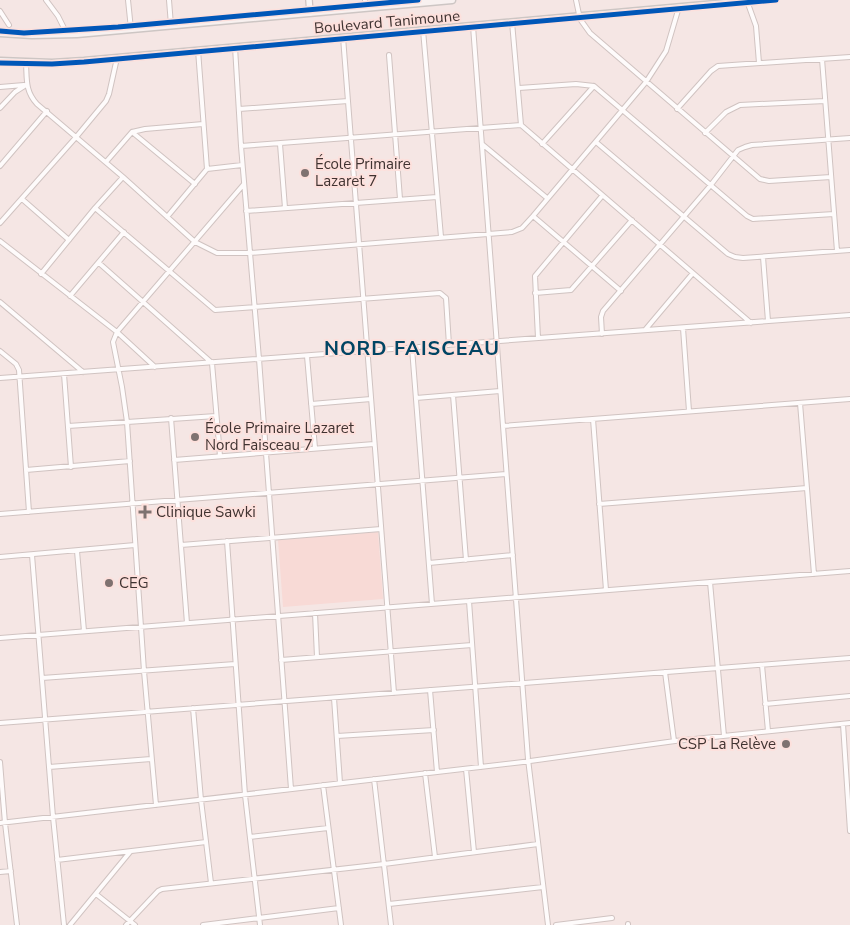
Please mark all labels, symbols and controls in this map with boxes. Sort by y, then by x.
street label: Boulevard Tanimoune [313,6,461,38]
place label: École Primaire Lazaret 7 [315,154,411,191]
marker: École Primaire Lazaret 7 [299,167,311,179]
district label: NORD FAISCEAU [324,335,500,362]
place label: École Primaire Lazaret Nord Faisceau 7 [205,418,355,455]
marker: École Primaire Lazaret Nord Faisceau 7 [189,431,201,443]
place label: Clinique Sawki [156,502,256,522]
marker: Clinique Sawki [138,505,152,519]
place label: CEG [119,573,149,593]
marker: CEG [103,577,115,589]
place label: CSP La Relève [678,734,776,754]
marker: CSP La Relève [780,738,792,750]

